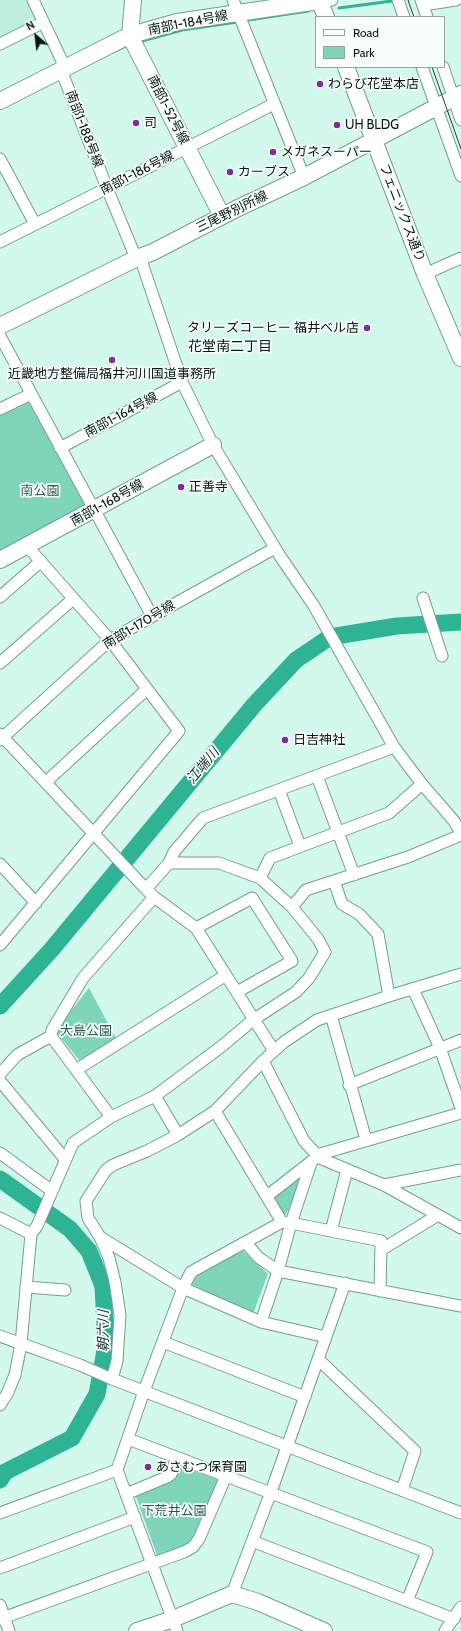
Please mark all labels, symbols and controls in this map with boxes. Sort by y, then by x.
street label: 南部1-184号線 [147,8,229,38]
north arrow [16,16,56,56]
legend [315,16,445,68]
text: N [24,17,37,33]
text: Road [353,25,379,40]
text: Park [353,45,375,60]
street label: 南部1-52号線 [144,73,192,147]
place label: わらび花堂本店 [328,76,419,92]
marker: わらび花堂本店 [315,79,325,89]
street label: 南部1-188号線 [62,88,106,170]
place label: 司 [144,115,157,131]
place label: UH BLDG [345,117,399,133]
marker: 司 [131,118,141,128]
marker: UH BLDG [332,120,342,130]
place label: メガネスーパー [281,144,372,160]
marker: メガネスーパー [268,147,278,157]
street label: 南部1-186号線 [97,148,177,198]
street label: フェニックス通り [376,162,428,264]
place label: カーブス [238,164,290,180]
marker: カーブス [225,167,235,177]
street label: 三尾野別所線 [194,188,270,236]
place label: タリーズコーヒー 福井ベル店 [187,320,359,336]
marker: タリーズコーヒー 福井ベル店 [362,323,372,333]
district label: 花堂南二丁目 [188,339,272,355]
marker: 近畿地方整備局福井河川国道事務所 [107,355,117,365]
place label: 近畿地方整備局福井河川国道事務所 [8,366,216,382]
street label: 南部1-164号線 [82,389,160,441]
street label: 南部1-168号線 [68,477,146,529]
place label: 正善寺 [189,479,228,495]
marker: 正善寺 [176,482,186,492]
park label: 南公園 [21,483,59,499]
street label: 南部1-170号線 [100,597,178,653]
place label: 日吉神社 [293,732,345,748]
marker: 日吉神社 [280,735,290,745]
water label: 江端川 [183,745,223,787]
park label: 大島公園 [60,1023,112,1039]
water label: 朝六川 [96,1310,112,1352]
place label: あさむつ保育園 [156,1459,247,1475]
marker: あさむつ保育園 [143,1462,153,1472]
park label: 下荒井公園 [142,1503,206,1519]

